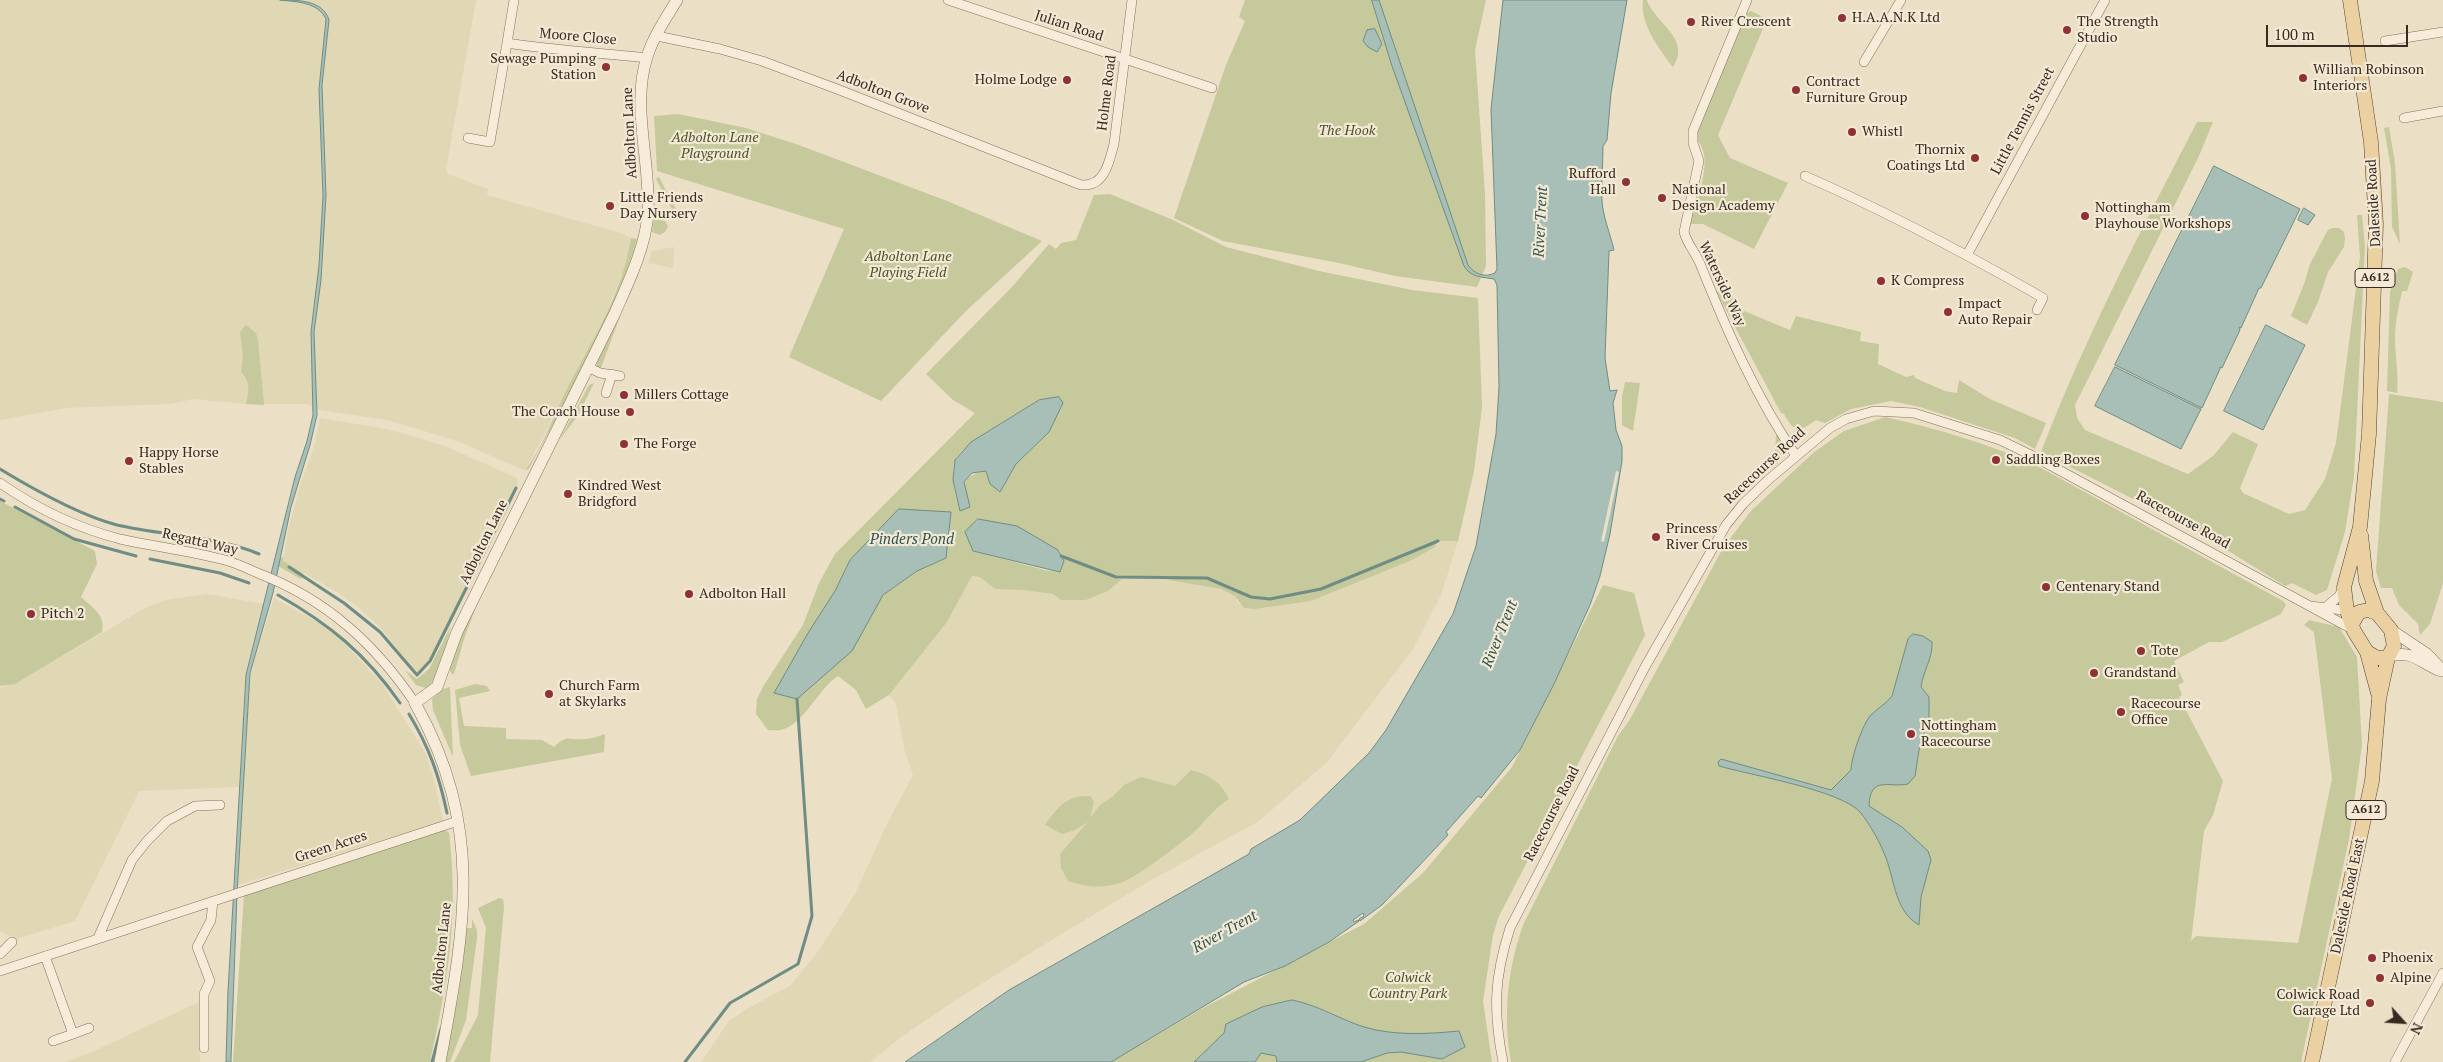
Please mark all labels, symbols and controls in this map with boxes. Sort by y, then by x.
street label: Julian Road [1033,7,1105,45]
place label: H.A.A.N.K Ltd [1852,10,1940,26]
marker: H.A.A.N.K Ltd [1836,12,1848,24]
place label: River Crescent [1701,14,1791,30]
place label: The Strength Studio [2077,14,2159,46]
scale bar [2268,15,2410,47]
marker: River Crescent [1685,16,1697,28]
marker: The Strength Studio [2061,24,2073,36]
text: 100 m [2274,24,2315,44]
street label: Moore Close [539,25,617,49]
place label: Sewage Pumping Station [490,51,596,84]
street label: Holme Road [1094,54,1120,132]
marker: Sewage Pumping Station [600,61,612,73]
place label: William Robinson Interiors [2313,62,2424,94]
street label: Little Tennis Street [1988,64,2058,178]
street label: Adbolton Grove [834,67,932,117]
place label: Holme Lodge [975,72,1057,88]
marker: William Robinson Interiors [2297,72,2309,84]
marker: Holme Lodge [1061,74,1073,86]
place label: Contract Furniture Group [1806,74,1907,106]
marker: Contract Furniture Group [1790,84,1802,96]
street label: Adbolton Lane [619,87,641,179]
park label: The Hook [1319,123,1375,139]
place label: Whistl [1862,124,1903,140]
marker: Whistl [1846,126,1858,138]
park label: Adbolton Lane Playground [671,130,759,162]
place label: Thornix Coatings Ltd [1887,142,1965,174]
marker: Thornix Coatings Ltd [1969,152,1981,164]
street label: Daleside Road [2363,159,2385,247]
place label: Rufford Hall [1569,166,1616,198]
marker: Rufford Hall [1620,176,1632,188]
place label: National Design Academy [1672,182,1775,214]
water label: River Trent [1530,186,1552,258]
place label: Little Friends Day Nursery [620,190,703,222]
marker: National Design Academy [1656,192,1668,204]
marker: Little Friends Day Nursery [604,200,616,212]
place label: Nottingham Playhouse Workshops [2095,200,2231,232]
marker: Nottingham Playhouse Workshops [2079,210,2091,222]
street label: Waterside Way [1695,239,1749,329]
park label: Adbolton Lane Playing Field [864,249,952,282]
road number: A612 [2355,268,2395,288]
place label: K Compress [1891,273,1964,289]
marker: K Compress [1875,275,1887,287]
place label: Impact Auto Repair [1958,296,2032,328]
marker: Impact Auto Repair [1942,306,1954,318]
place label: Millers Cottage [634,387,729,403]
marker: Millers Cottage [618,389,630,401]
place label: The Coach House [512,404,620,420]
marker: The Coach House [624,406,636,418]
street label: Racecourse Road [1721,424,1809,508]
place label: The Forge [634,436,696,452]
marker: The Forge [618,438,630,450]
place label: Happy Horse Stables [139,445,219,478]
place label: Saddling Boxes [2006,452,2100,468]
marker: Saddling Boxes [1990,454,2002,466]
marker: Happy Horse Stables [123,455,135,467]
place label: Kindred West Bridgford [578,478,661,511]
street label: Racecourse Road [2133,487,2233,553]
marker: Kindred West Bridgford [562,488,574,500]
street label: Adbolton Lane [456,497,512,587]
place label: Princess River Cruises [1666,521,1748,554]
street label: Regatta Way [160,525,240,559]
water label: Pinders Pond [870,531,954,549]
marker: Princess River Cruises [1650,531,1662,543]
place label: Centenary Stand [2056,579,2160,595]
marker: Centenary Stand [2040,581,2052,593]
place label: Adbolton Hall [699,586,786,602]
marker: Adbolton Hall [683,588,695,600]
water label: River Trent [1478,598,1522,670]
place label: Pitch 2 [41,606,84,622]
marker: Pitch 2 [25,608,37,620]
place label: Tote [2151,643,2179,659]
marker: Tote [2135,645,2147,657]
place label: Grandstand [2104,665,2177,681]
marker: Grandstand [2088,667,2100,679]
place label: Church Farm at Skylarks [559,678,640,710]
marker: Church Farm at Skylarks [543,688,555,700]
place label: Racecourse Office [2131,696,2201,729]
marker: Racecourse Office [2115,706,2127,718]
place label: Nottingham Racecourse [1921,718,1996,750]
marker: Nottingham Racecourse [1905,728,1917,740]
street label: Racecourse Road [1521,764,1583,864]
road number: A612 [2346,800,2386,820]
street label: Green Acres [293,827,369,867]
street label: Daleside Road East [2328,837,2368,955]
street label: Adbolton Lane [429,902,455,994]
water label: River Trent [1190,907,1260,957]
place label: Phoenix [2382,950,2433,966]
marker: Phoenix [2366,952,2378,964]
park label: Colwick Country Park [1369,970,1447,1002]
place label: Alpine [2390,970,2431,986]
marker: Alpine [2374,972,2386,984]
place label: Colwick Road Garage Ltd [2277,987,2360,1020]
marker: Colwick Road Garage Ltd [2364,997,2376,1009]
north arrow [2378,997,2428,1047]
text: N [2406,1020,2428,1038]

